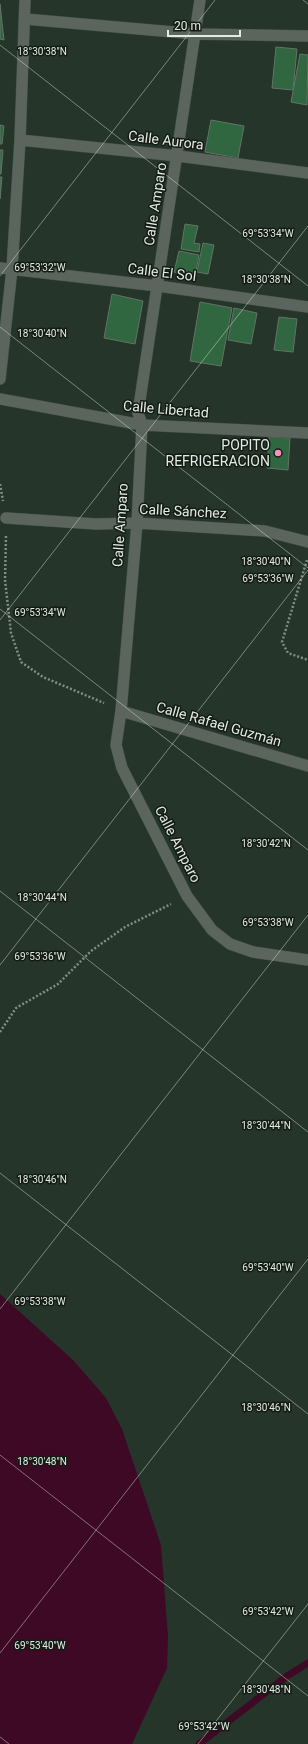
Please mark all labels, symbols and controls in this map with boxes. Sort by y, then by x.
scale bar [168,12,240,38]
text: 20 m [174,19,201,33]
text: 18°30'38"N [17,46,67,57]
street label: Calle Aurora [127,127,205,153]
street label: Calle Amparo [141,161,169,247]
text: 69°53'34"W [242,228,294,239]
street label: Calle El Sol [127,260,197,284]
text: 69°53'32"W [14,262,66,273]
text: 18°30'38"N [241,274,291,285]
text: 18°30'40"N [17,328,67,339]
street label: Calle Libertad [123,397,209,421]
place label: POPITO REFRIGERACION [166,437,270,469]
marker: POPITO REFRIGERACION [273,448,283,458]
street label: Calle Amparo [109,483,131,567]
street label: Calle Sánchez [139,501,227,521]
text: 18°30'40"N [241,556,291,567]
text: 69°53'36"W [242,573,294,584]
text: 69°53'34"W [14,607,66,618]
street label: Calle Rafael Guzmán [155,698,283,750]
street label: Calle Amparo [152,803,204,885]
text: 18°30'42"N [241,838,291,849]
text: 18°30'44"N [17,892,67,903]
text: 69°53'38"W [242,917,294,928]
text: 69°53'36"W [14,951,66,962]
text: 18°30'44"N [241,1120,291,1131]
text: 18°30'46"N [17,1174,67,1185]
text: 69°53'40"W [242,1262,294,1273]
text: 69°53'38"W [14,1296,66,1307]
text: 18°30'46"N [241,1402,291,1413]
text: 18°30'48"N [17,1456,67,1467]
text: 69°53'42"W [242,1606,294,1617]
text: 69°53'40"W [14,1640,66,1651]
text: 18°30'48"N [241,1684,291,1695]
text: 69°53'42"W [178,1721,230,1732]

